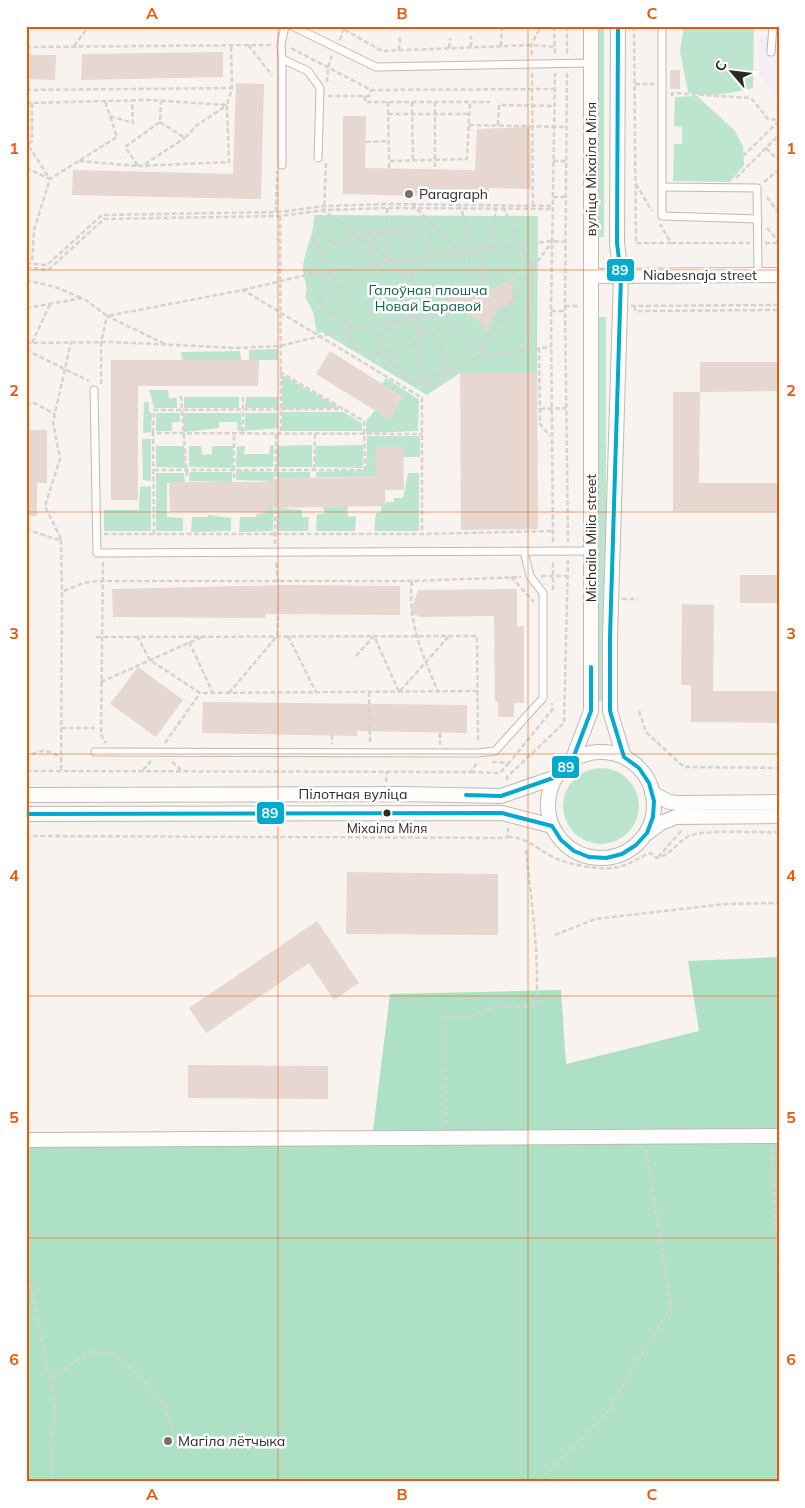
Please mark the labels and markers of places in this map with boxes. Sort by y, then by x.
place label: Paragraph [419,185,488,203]
marker: Paragraph [403,188,415,200]
marker: Міхаіла Міля [382,808,392,818]
place label: Міхаіла Міля [347,820,427,836]
place label: Магіла лётчыка [178,1432,285,1450]
marker: Магіла лётчыка [162,1435,174,1447]

